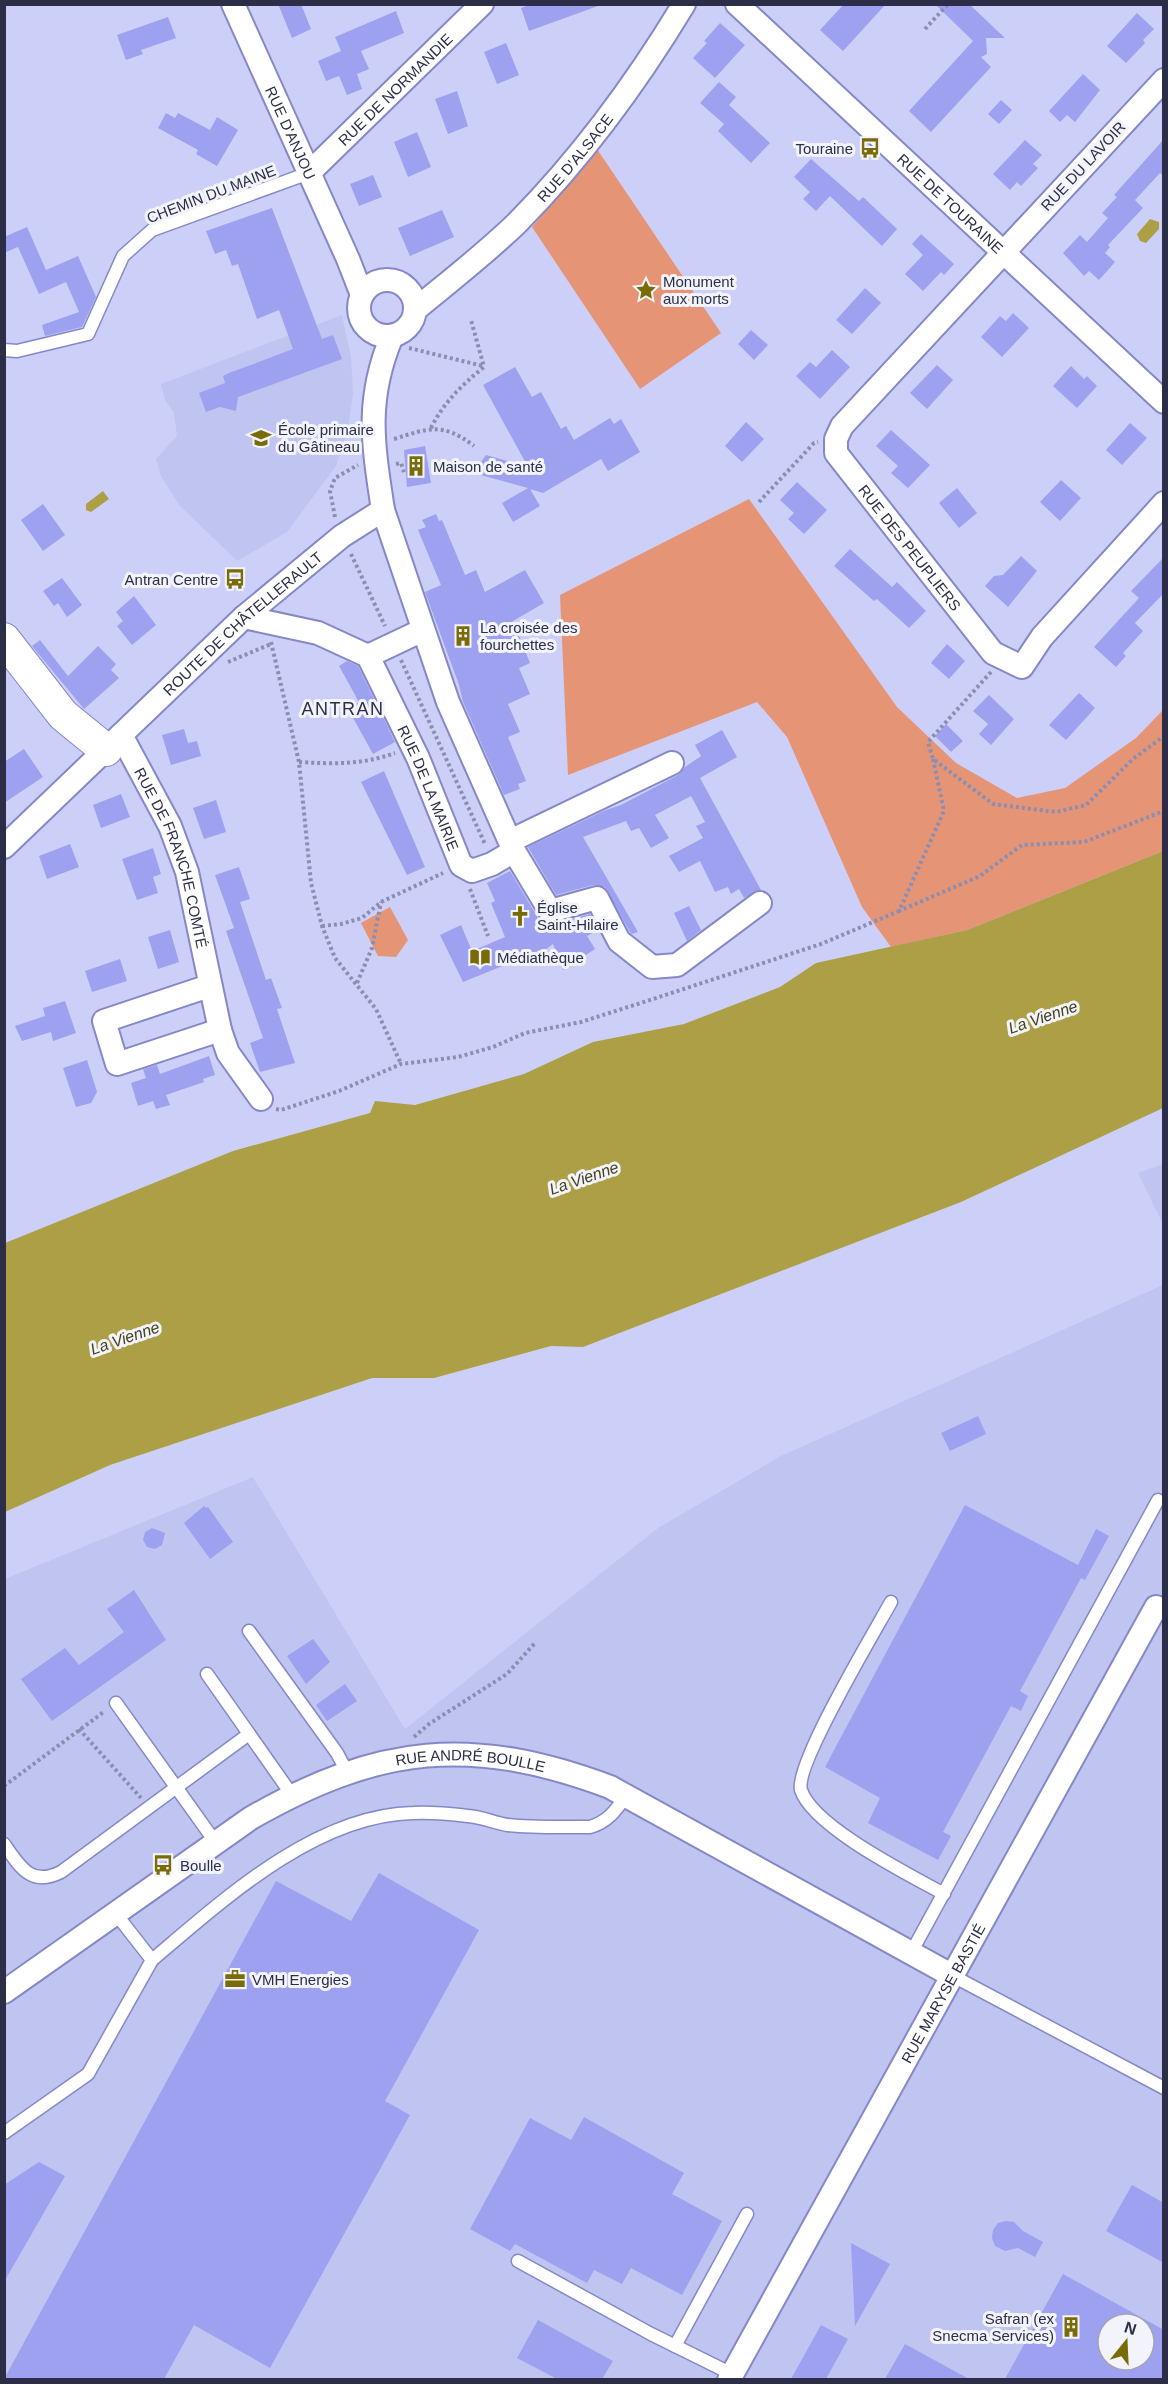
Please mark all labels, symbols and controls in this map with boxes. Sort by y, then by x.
street label: RUE DE NORMANDIE [334,30,455,149]
street label: RUE D'ANJOU [263,83,319,182]
street label: RUE D'ALSACE [533,110,616,205]
street label: RUE DU LAVOIR [1037,118,1129,214]
bus stop icon: Touraine [858,136,882,160]
place label: Touraine [795,140,853,157]
street label: RUE DE TOURAINE [894,150,1007,256]
street label: CHEMIN DU MAINE [144,162,278,226]
place label: Monument aux morts [663,273,735,307]
place icon: Monument aux morts [634,278,658,302]
place label: École primaire du Gâtineau [278,421,374,455]
school or university icon: École primaire du Gâtineau [249,426,273,450]
building icon: Maison de santé [404,454,428,478]
place label: Maison de santé [433,458,543,475]
street label: RUE DES PEUPLIERS [856,481,965,614]
street label: ROUTE DE CHÂTELLERAULT [159,548,325,699]
bus stop icon: Antran Centre [223,567,247,591]
place label: Antran Centre [125,571,218,588]
place label: La croisée des fourchettes [480,619,578,653]
building icon: La croisée des fourchettes [451,624,475,648]
district label: ANTRAN [301,699,385,719]
street label: RUE DE LA MAIRIE [395,722,463,853]
street label: RUE DE FRANCHE COMTÉ [132,764,211,950]
place label: Église Saint-Hilaire [537,899,619,933]
church icon: Église Saint-Hilaire [508,904,532,928]
library icon: Médiathèque [468,945,492,969]
place label: Médiathèque [497,949,584,966]
water label: La Vienne [1006,997,1080,1037]
water label: La Vienne [547,1158,621,1198]
water label: La Vienne [88,1318,162,1358]
street label: RUE ANDRÉ BOULLE [394,1746,547,1775]
bus stop icon: Boulle [151,1853,175,1877]
place label: Boulle [180,1857,222,1874]
street label: RUE MARYSE BASTIÉ [897,1920,988,2066]
office icon: VMH Energies [223,1967,247,1991]
place label: VMH Energies [252,1971,349,1988]
place label: Safran (ex Snecma Services) [932,2310,1054,2344]
north arrow [1096,2312,1156,2372]
building icon: Safran (ex Snecma Services) [1059,2315,1083,2339]
text: N [1122,2318,1139,2338]

